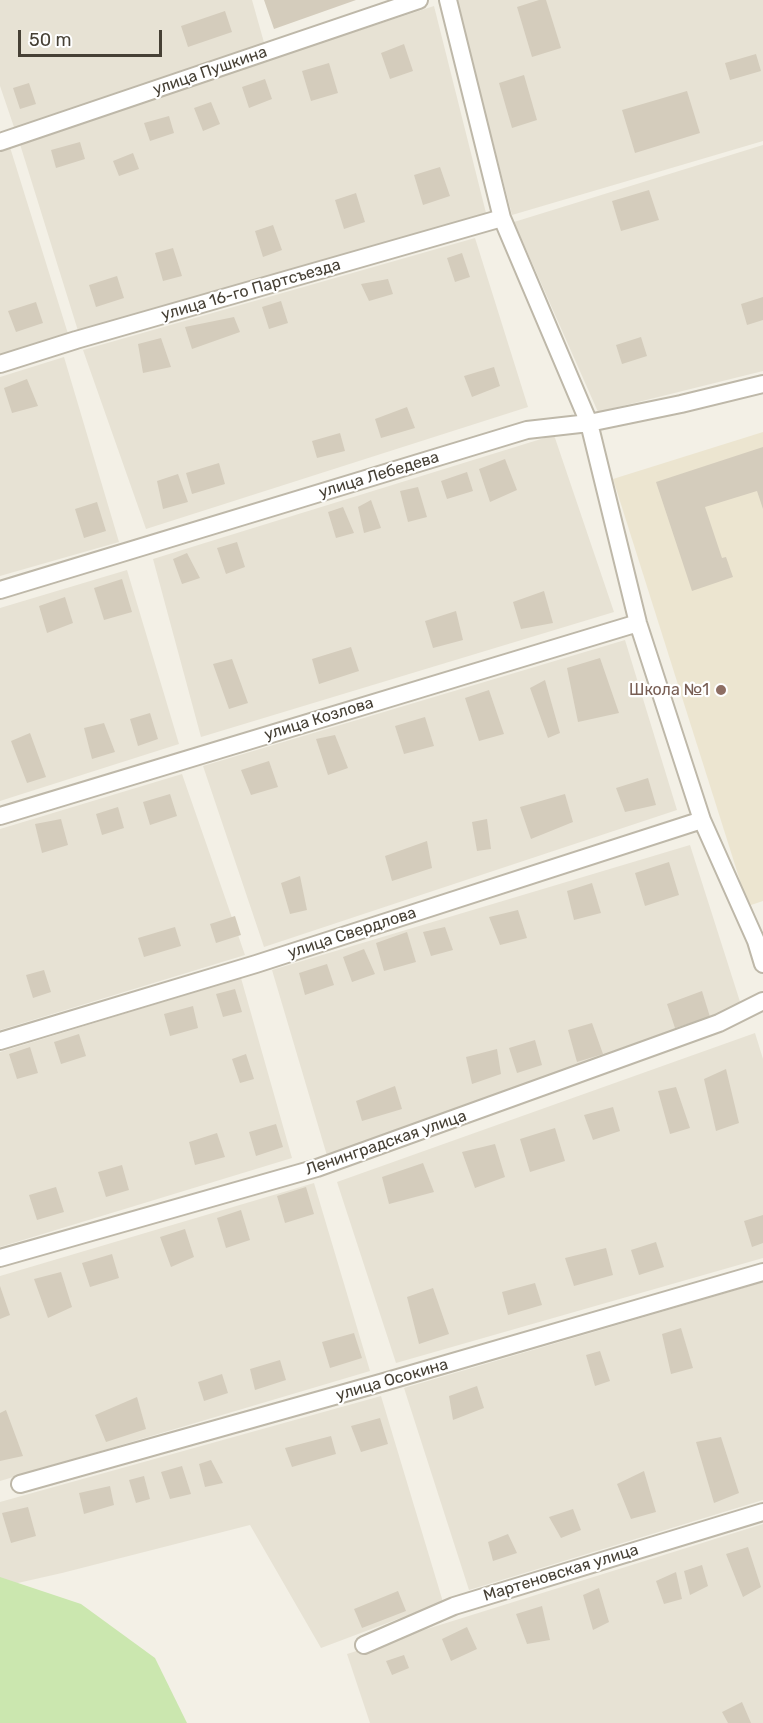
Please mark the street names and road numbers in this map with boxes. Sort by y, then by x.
street label: улица Пушкина [150,42,270,100]
street label: улица 16-го Партсъезда [159,255,343,325]
street label: улица Лебедева [317,448,441,502]
street label: улица Козлова [262,693,376,745]
street label: улица Свердлова [285,903,419,963]
street label: Ленинградская улица [303,1106,469,1180]
street label: улица Осокина [334,1355,450,1405]
street label: Мартеновская улица [481,1540,641,1606]

